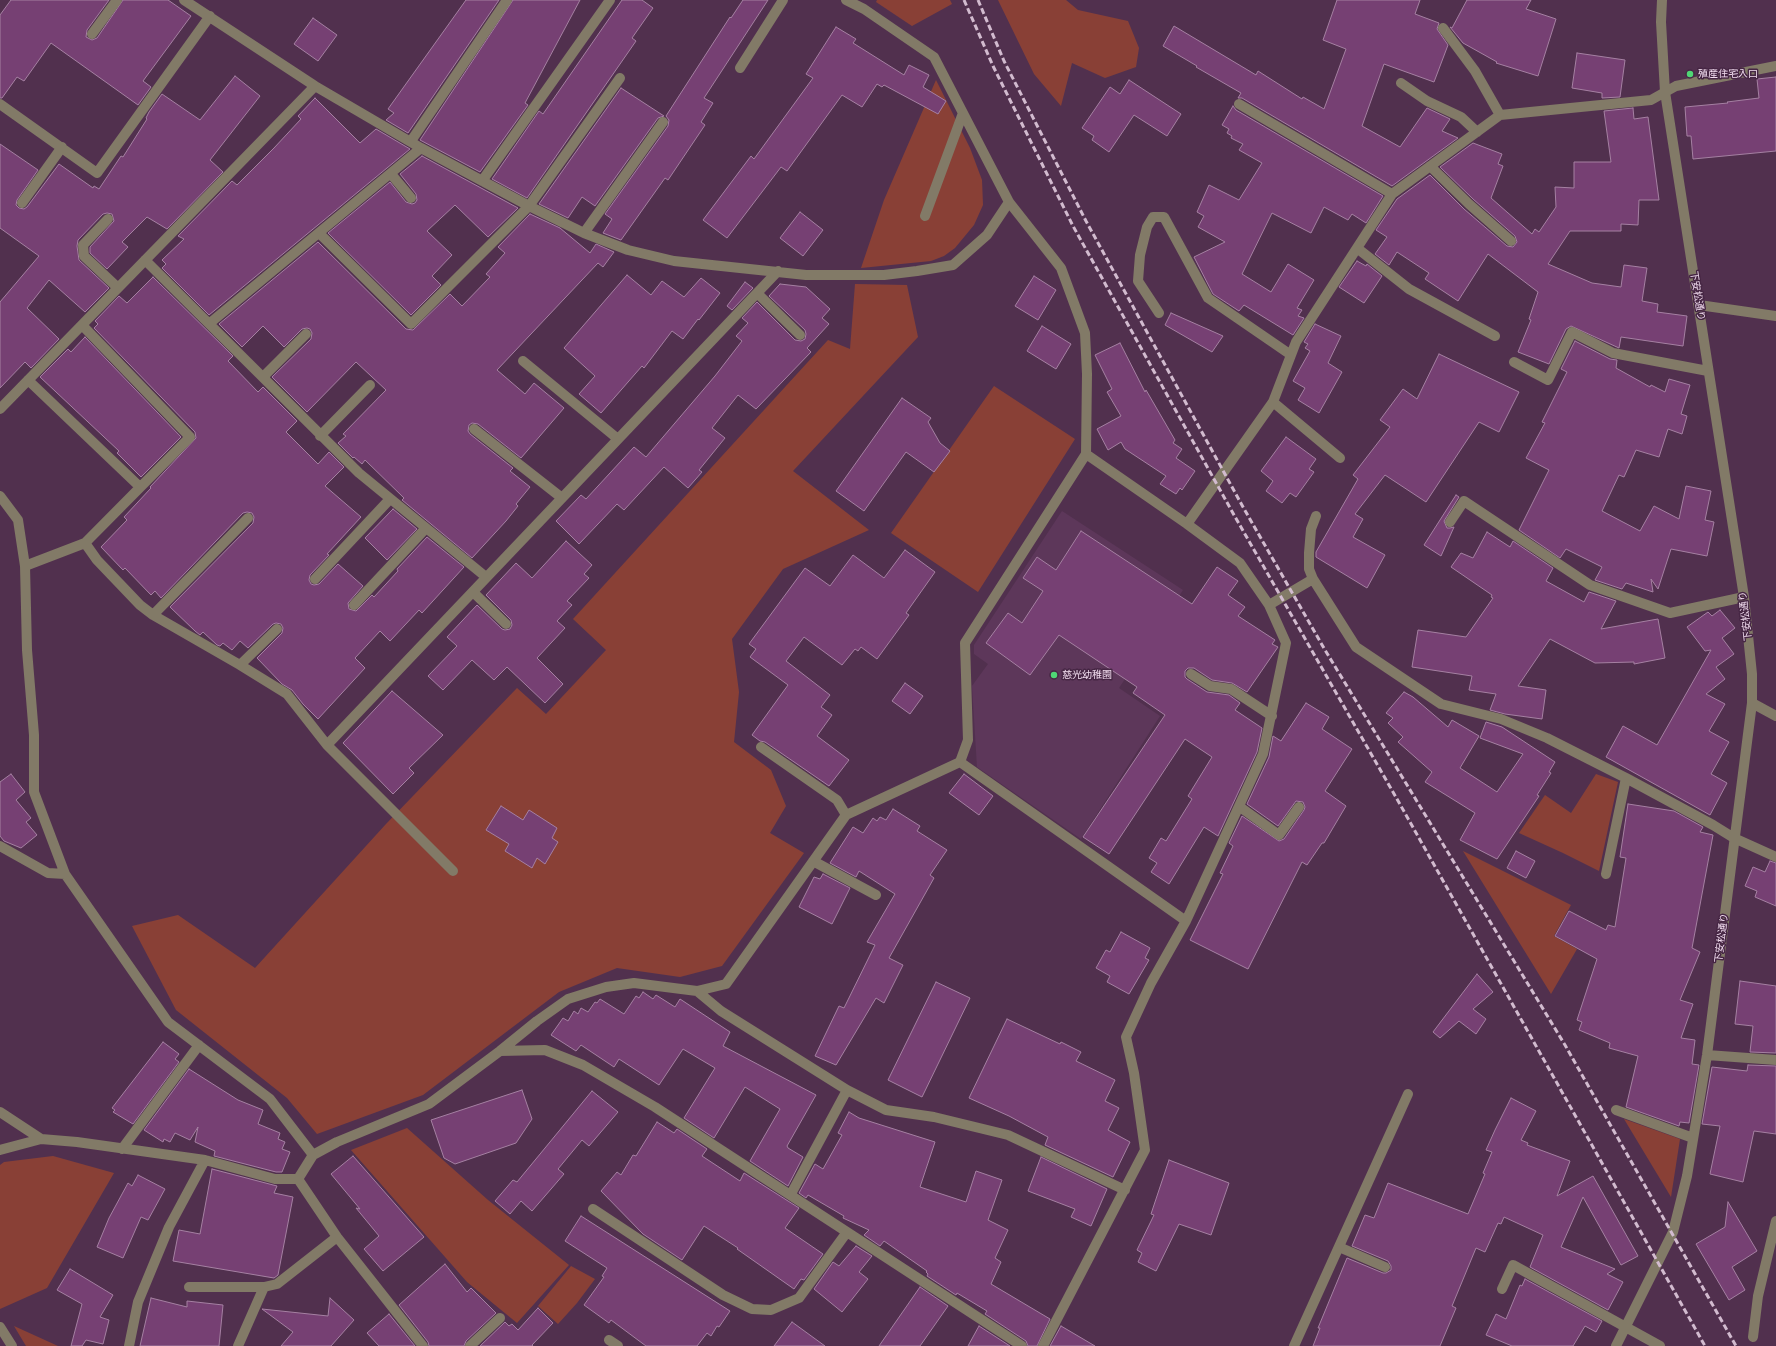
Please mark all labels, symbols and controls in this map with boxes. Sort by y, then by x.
place label: 殖産住宅入口 [1698,68,1758,80]
marker: 殖産住宅入口 [1685,69,1695,79]
street label: 下安松通り [1687,270,1707,322]
street label: 下安松通り [1737,590,1755,642]
place label: 慈光幼稚園 [1062,669,1112,681]
marker: 慈光幼稚園 [1049,670,1059,680]
street label: 下安松通り [1713,912,1731,964]

